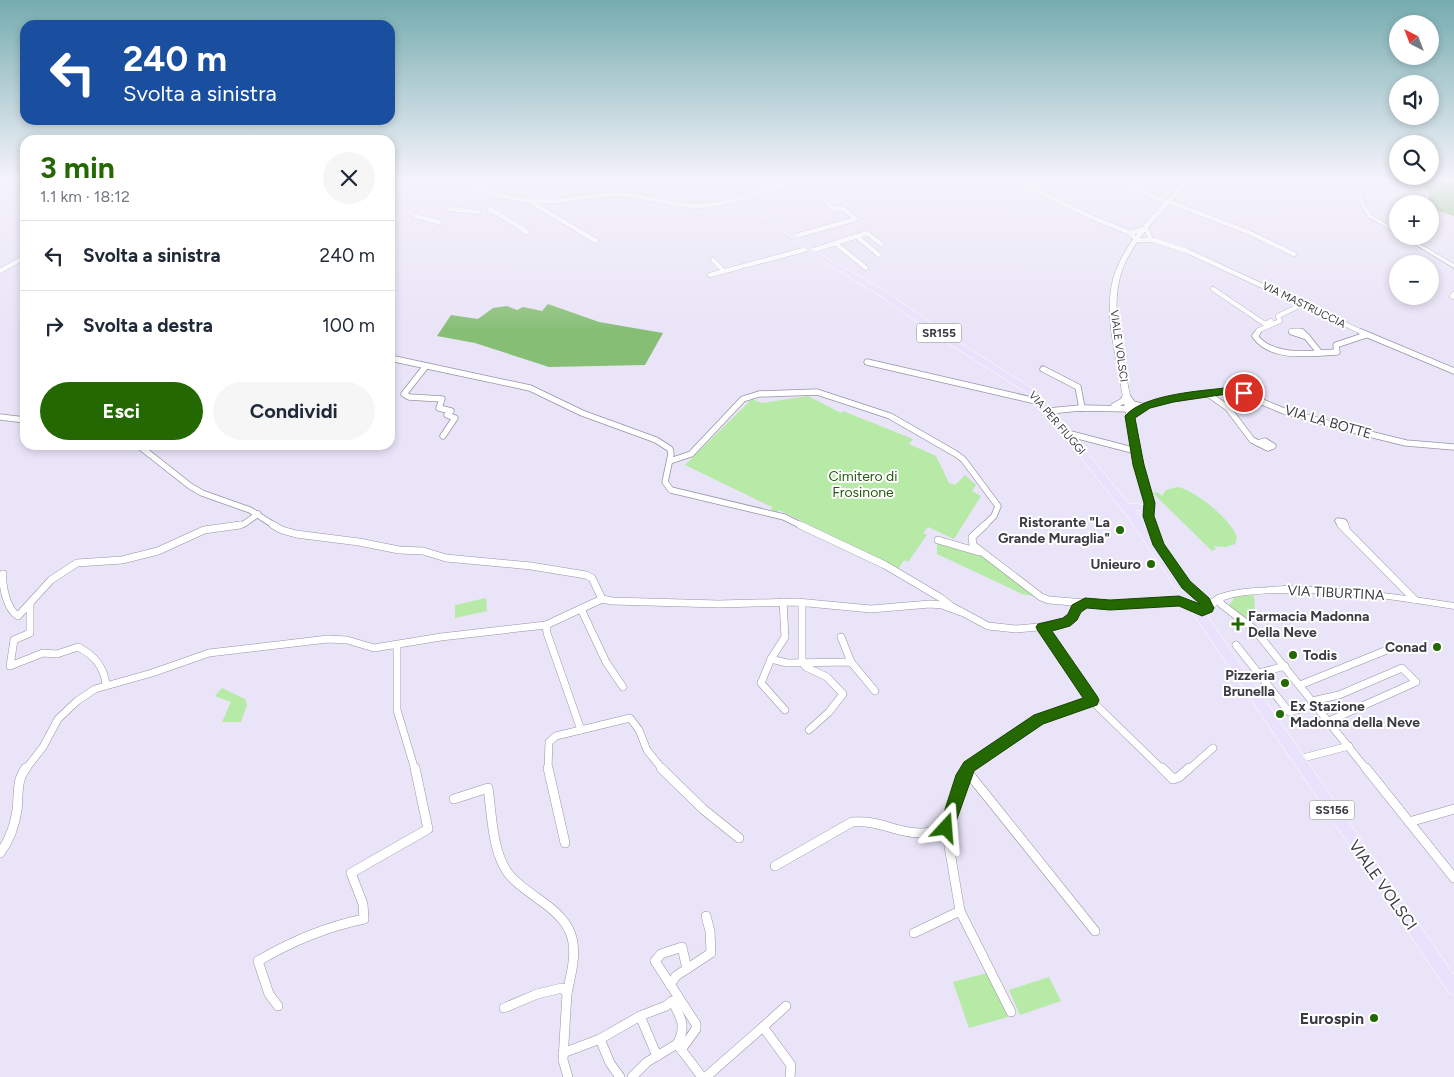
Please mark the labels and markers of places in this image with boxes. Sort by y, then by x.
pin [1223,372,1265,414]
place label: Ristorante "La Grande Muraglia" [998,514,1110,547]
marker: Ristorante "La Grande Muraglia" [1114,524,1126,536]
place label: Unieuro [1090,556,1141,573]
marker: Unieuro [1145,558,1157,570]
place label: Farmacia Madonna Della Neve [1248,608,1369,641]
marker: Farmacia Madonna Della Neve [1232,618,1244,630]
place label: Conad [1385,639,1427,656]
marker: Conad [1431,641,1443,653]
place label: Todis [1303,647,1337,664]
marker: Todis [1287,649,1299,661]
place label: Pizzeria Brunella [1223,667,1275,700]
marker: Pizzeria Brunella [1279,677,1291,689]
place label: Ex Stazione Madonna della Neve [1290,698,1420,731]
marker: Ex Stazione Madonna della Neve [1274,708,1286,720]
place label: Eurospin [1300,1009,1364,1028]
marker: Eurospin [1368,1012,1380,1024]

